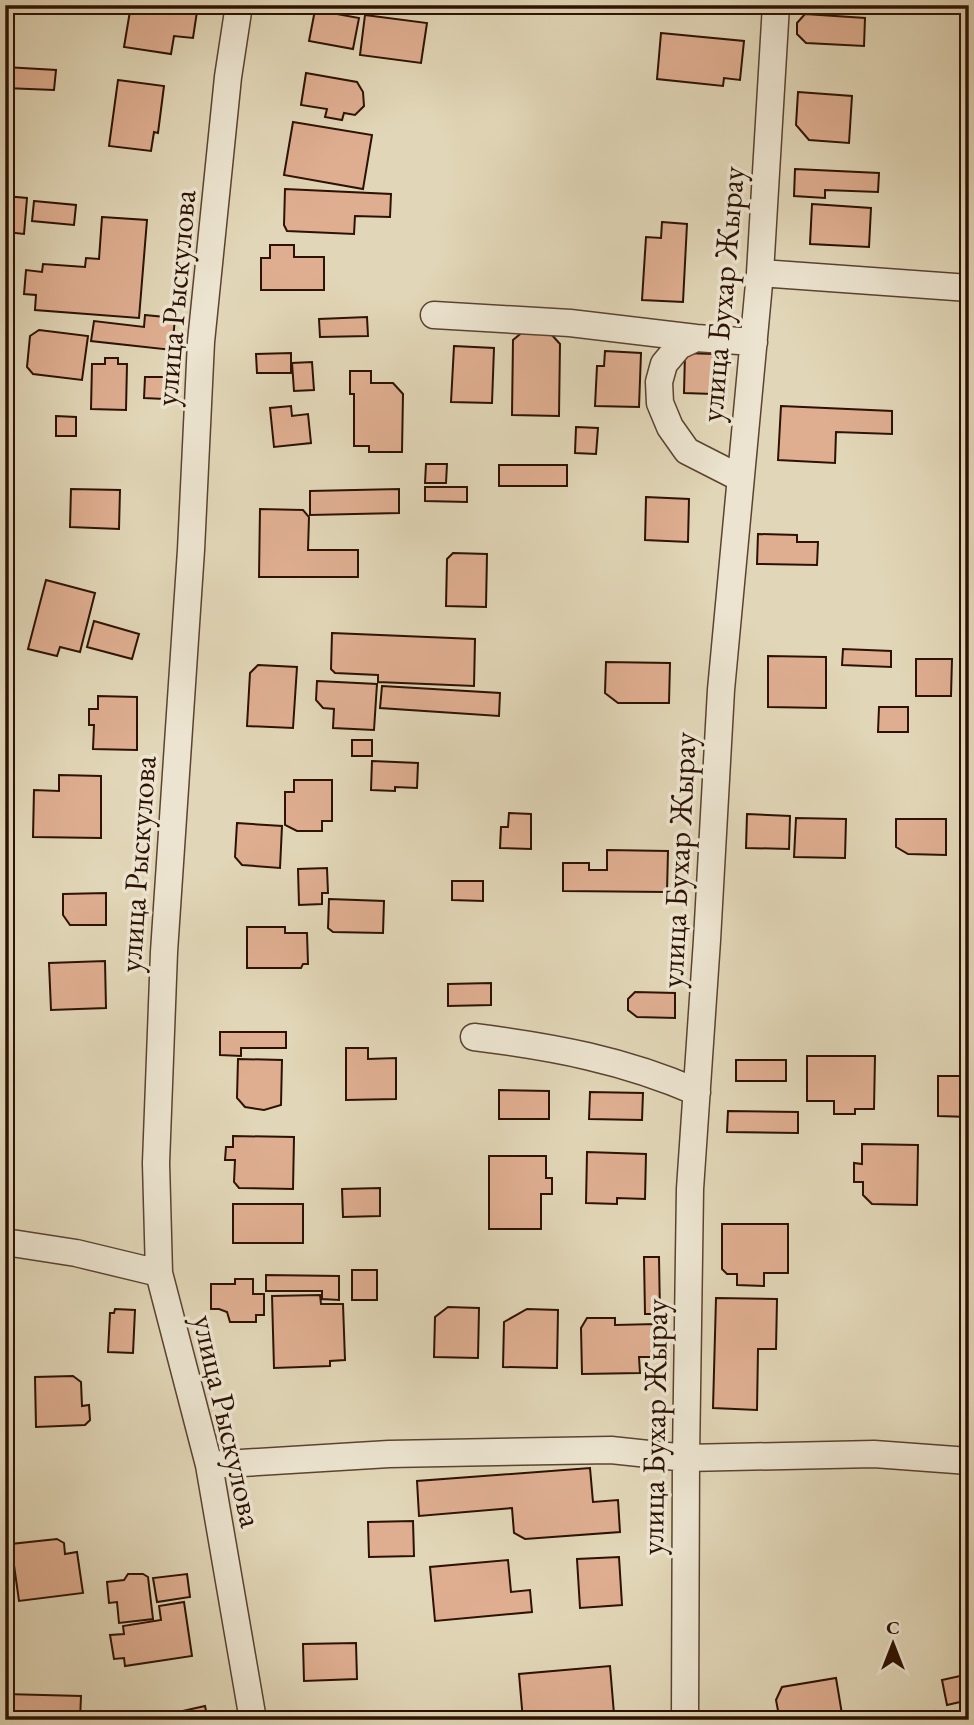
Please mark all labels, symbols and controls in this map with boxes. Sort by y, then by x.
street label: улица Бухар Жырау [690,163,754,424]
street label: улица Рыскулова [145,188,205,408]
street label: улица Бухар Жырау [650,730,706,989]
street label: улица Рыскулова [108,754,166,974]
street label: улица Бухар Жырау [631,1297,677,1556]
street label: улица Рыскулова [183,1311,273,1532]
north arrow [858,1610,928,1680]
text: С [886,1615,900,1640]

